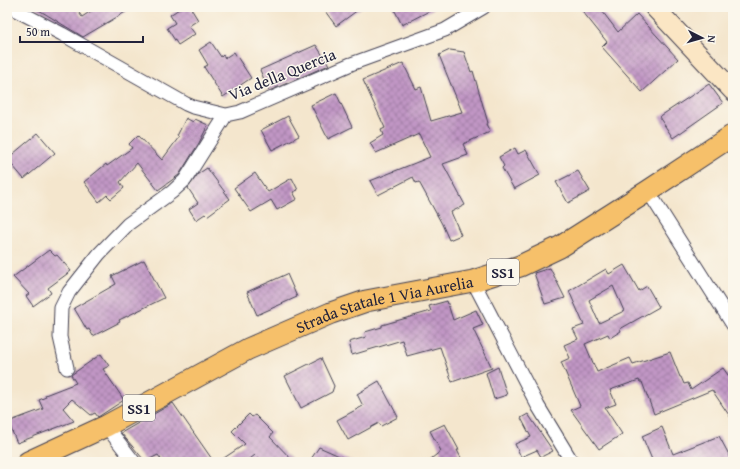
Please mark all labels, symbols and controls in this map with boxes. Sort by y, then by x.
scale bar [20,18,143,44]
north arrow [682,18,722,58]
text: 50 m [26,23,50,40]
text: N [704,35,720,44]
street label: Via della Quercia [225,41,340,106]
road number: SS1 [487,259,519,285]
street label: Strada Statale 1 Via Aurelia [292,269,475,339]
road number: SS1 [123,395,155,421]

